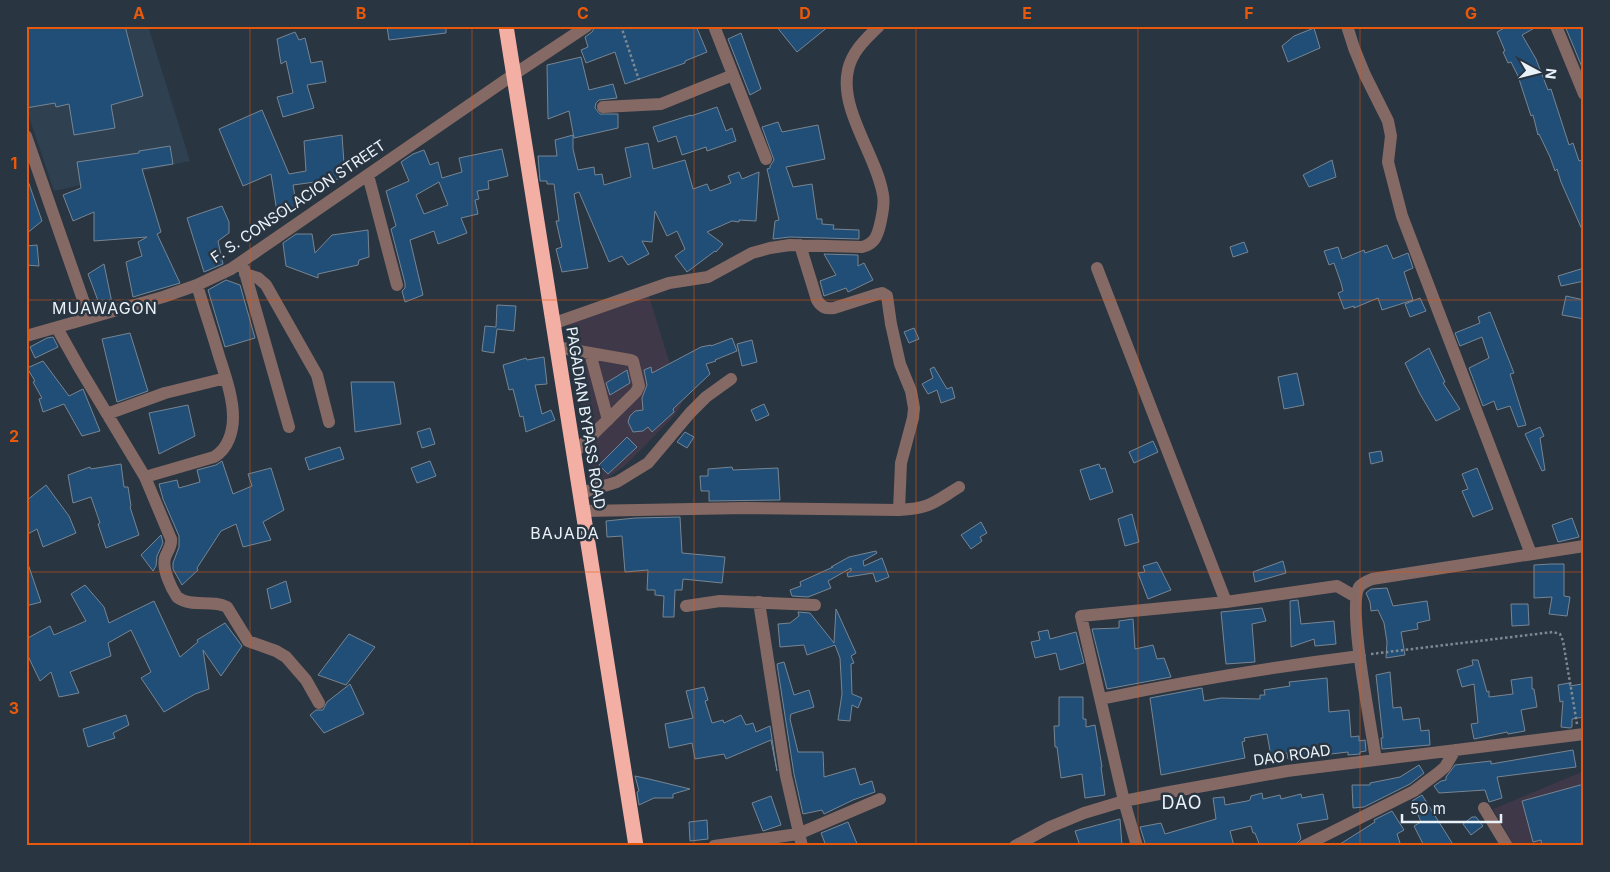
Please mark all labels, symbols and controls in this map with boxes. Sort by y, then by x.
text: A [133,3,145,23]
text: B [356,3,366,23]
text: C [577,3,589,23]
text: D [799,3,811,23]
text: E [1022,3,1032,23]
text: F [1244,3,1254,23]
text: G [1465,3,1477,23]
north arrow [1512,48,1562,98]
text: N [1542,67,1560,80]
street label: F. S. CONSOLACION STREET [207,135,389,267]
text: 1 [11,153,17,173]
district label: MUAWAGON [52,298,158,318]
street label: PAGADIAN BYPASS ROAD [562,325,610,511]
text: 2 [9,426,19,446]
district label: BAJADA [530,523,600,543]
text: 3 [9,698,19,718]
street label: DAO ROAD [1252,740,1332,770]
district label: DAO [1162,792,1202,813]
scale bar [1402,792,1501,824]
text: 50 m [1410,799,1446,818]

